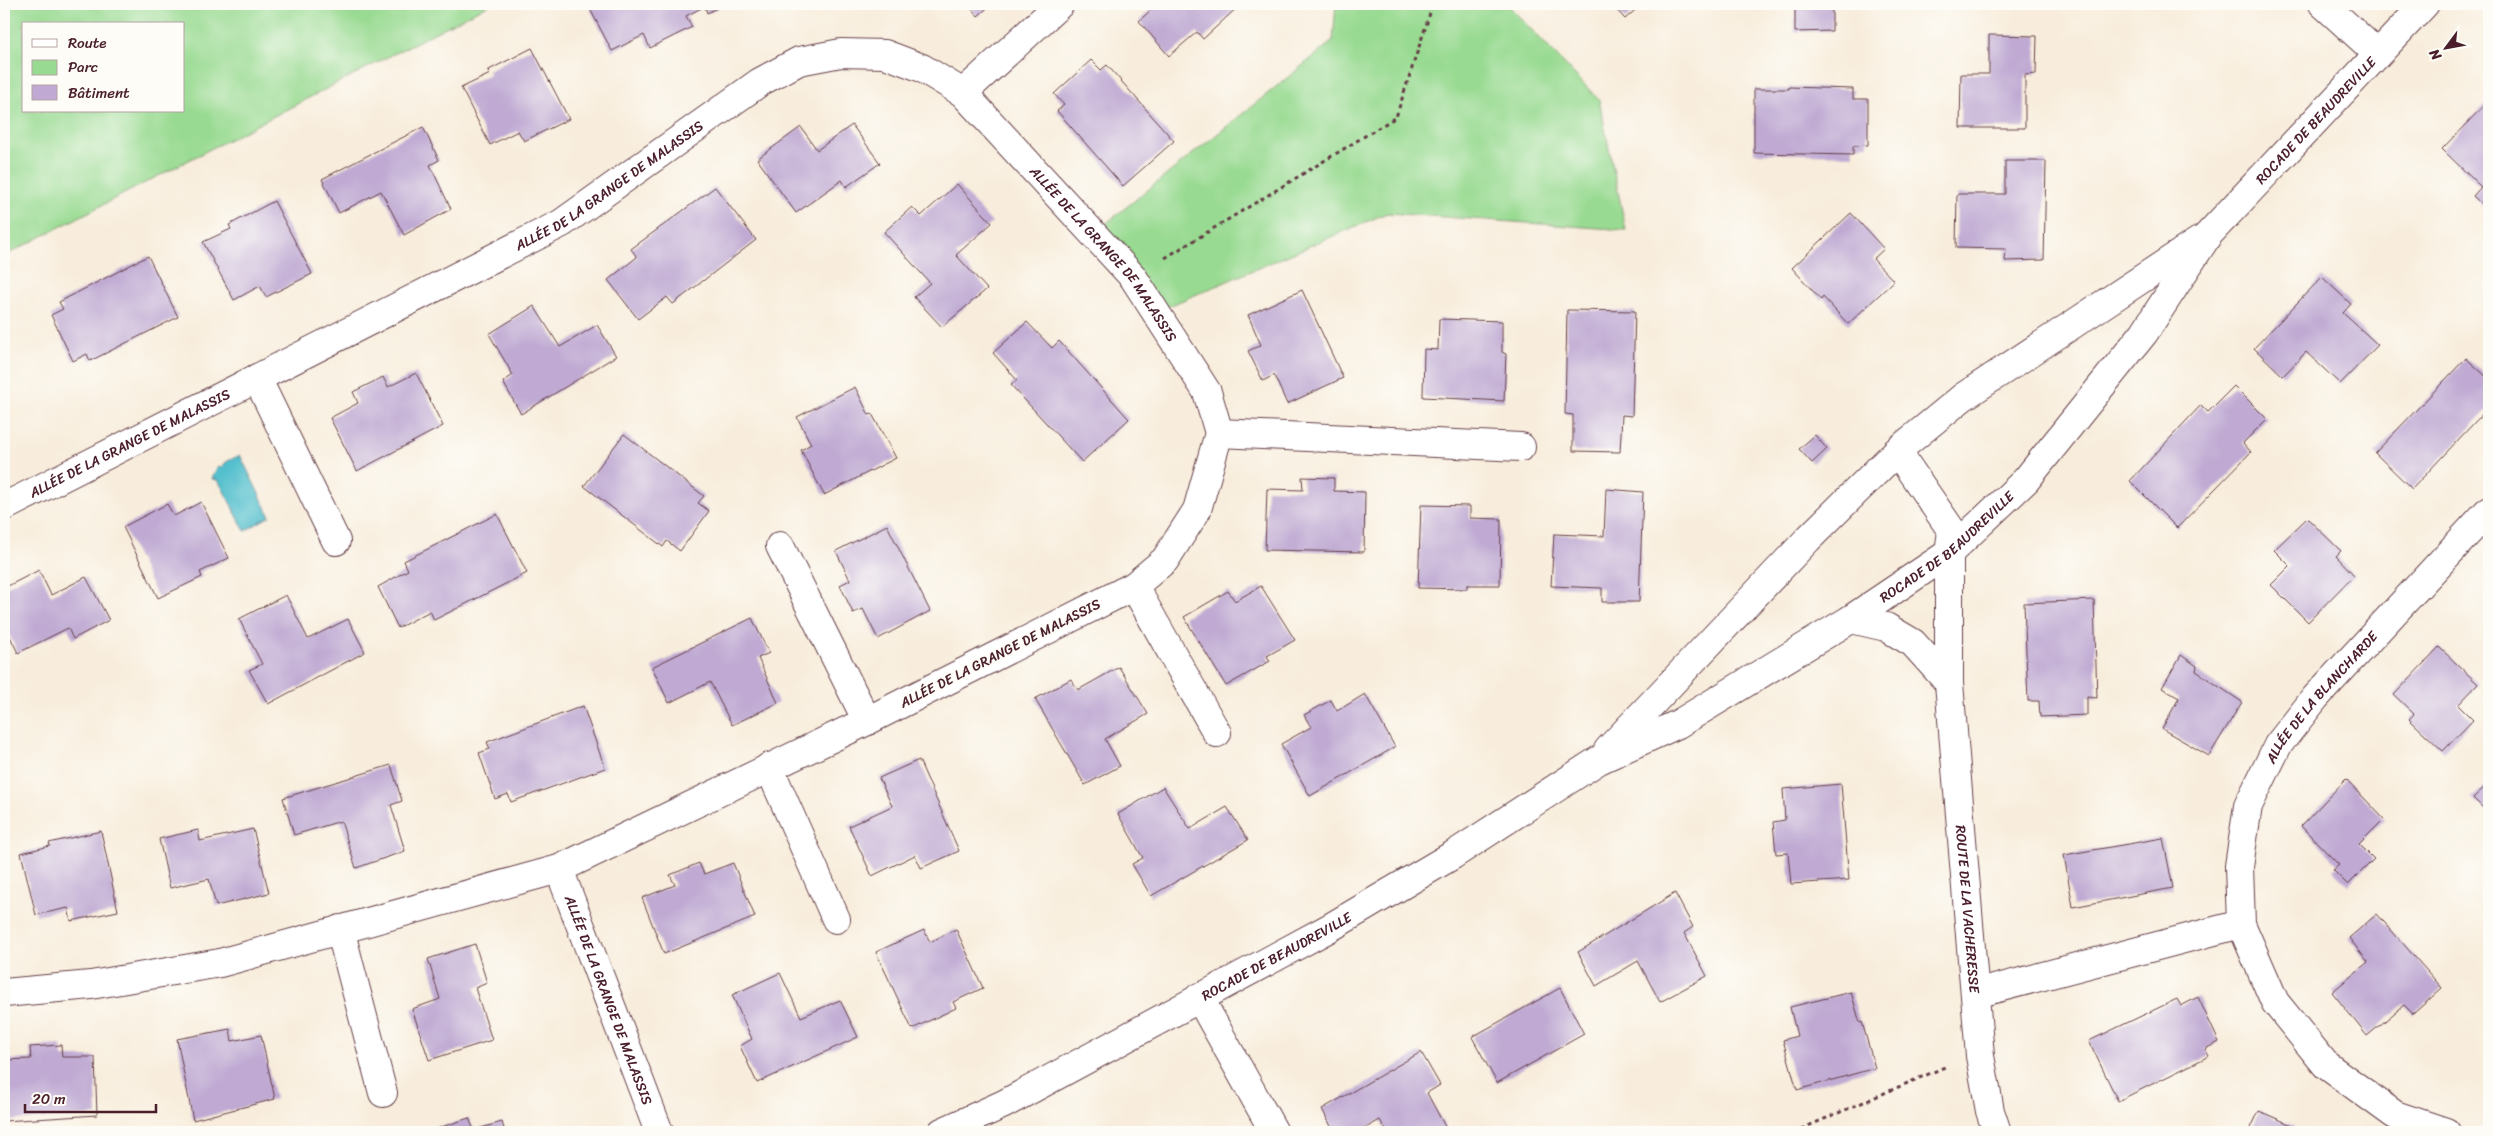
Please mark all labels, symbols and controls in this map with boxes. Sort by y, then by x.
legend [22,22,185,112]
north arrow [2420,22,2470,72]
text: Route [68,30,107,56]
text: N [2422,44,2449,66]
street label: ROCADE DE BEAUDREVILLE [2249,50,2384,191]
text: Parc [68,54,98,80]
text: Bâtiment [68,80,130,106]
street label: ALLÉE DE LA GRANGE DE MALASSIS [510,114,709,258]
street label: ALLÉE DE LA GRANGE DE MALASSIS [1022,160,1184,347]
street label: ALLÉE DE LA GRANGE DE MALASSIS [24,382,235,506]
street label: ROCADE DE BEAUDREVILLE [1874,484,2021,610]
street label: ALLÉE DE LA GRANGE DE MALASSIS [894,592,1105,716]
street label: ALLÉE DE LA BLANCHARDE [2258,624,2385,769]
street label: ROUTE DE LA VACHERESSE [1948,824,1987,995]
street label: ALLÉE DE LA GRANGE DE MALASSIS [557,890,660,1109]
street label: ROCADE DE BEAUDREVILLE [1197,905,1358,1008]
scale bar [25,1081,156,1113]
text: 20 m [32,1086,66,1112]

